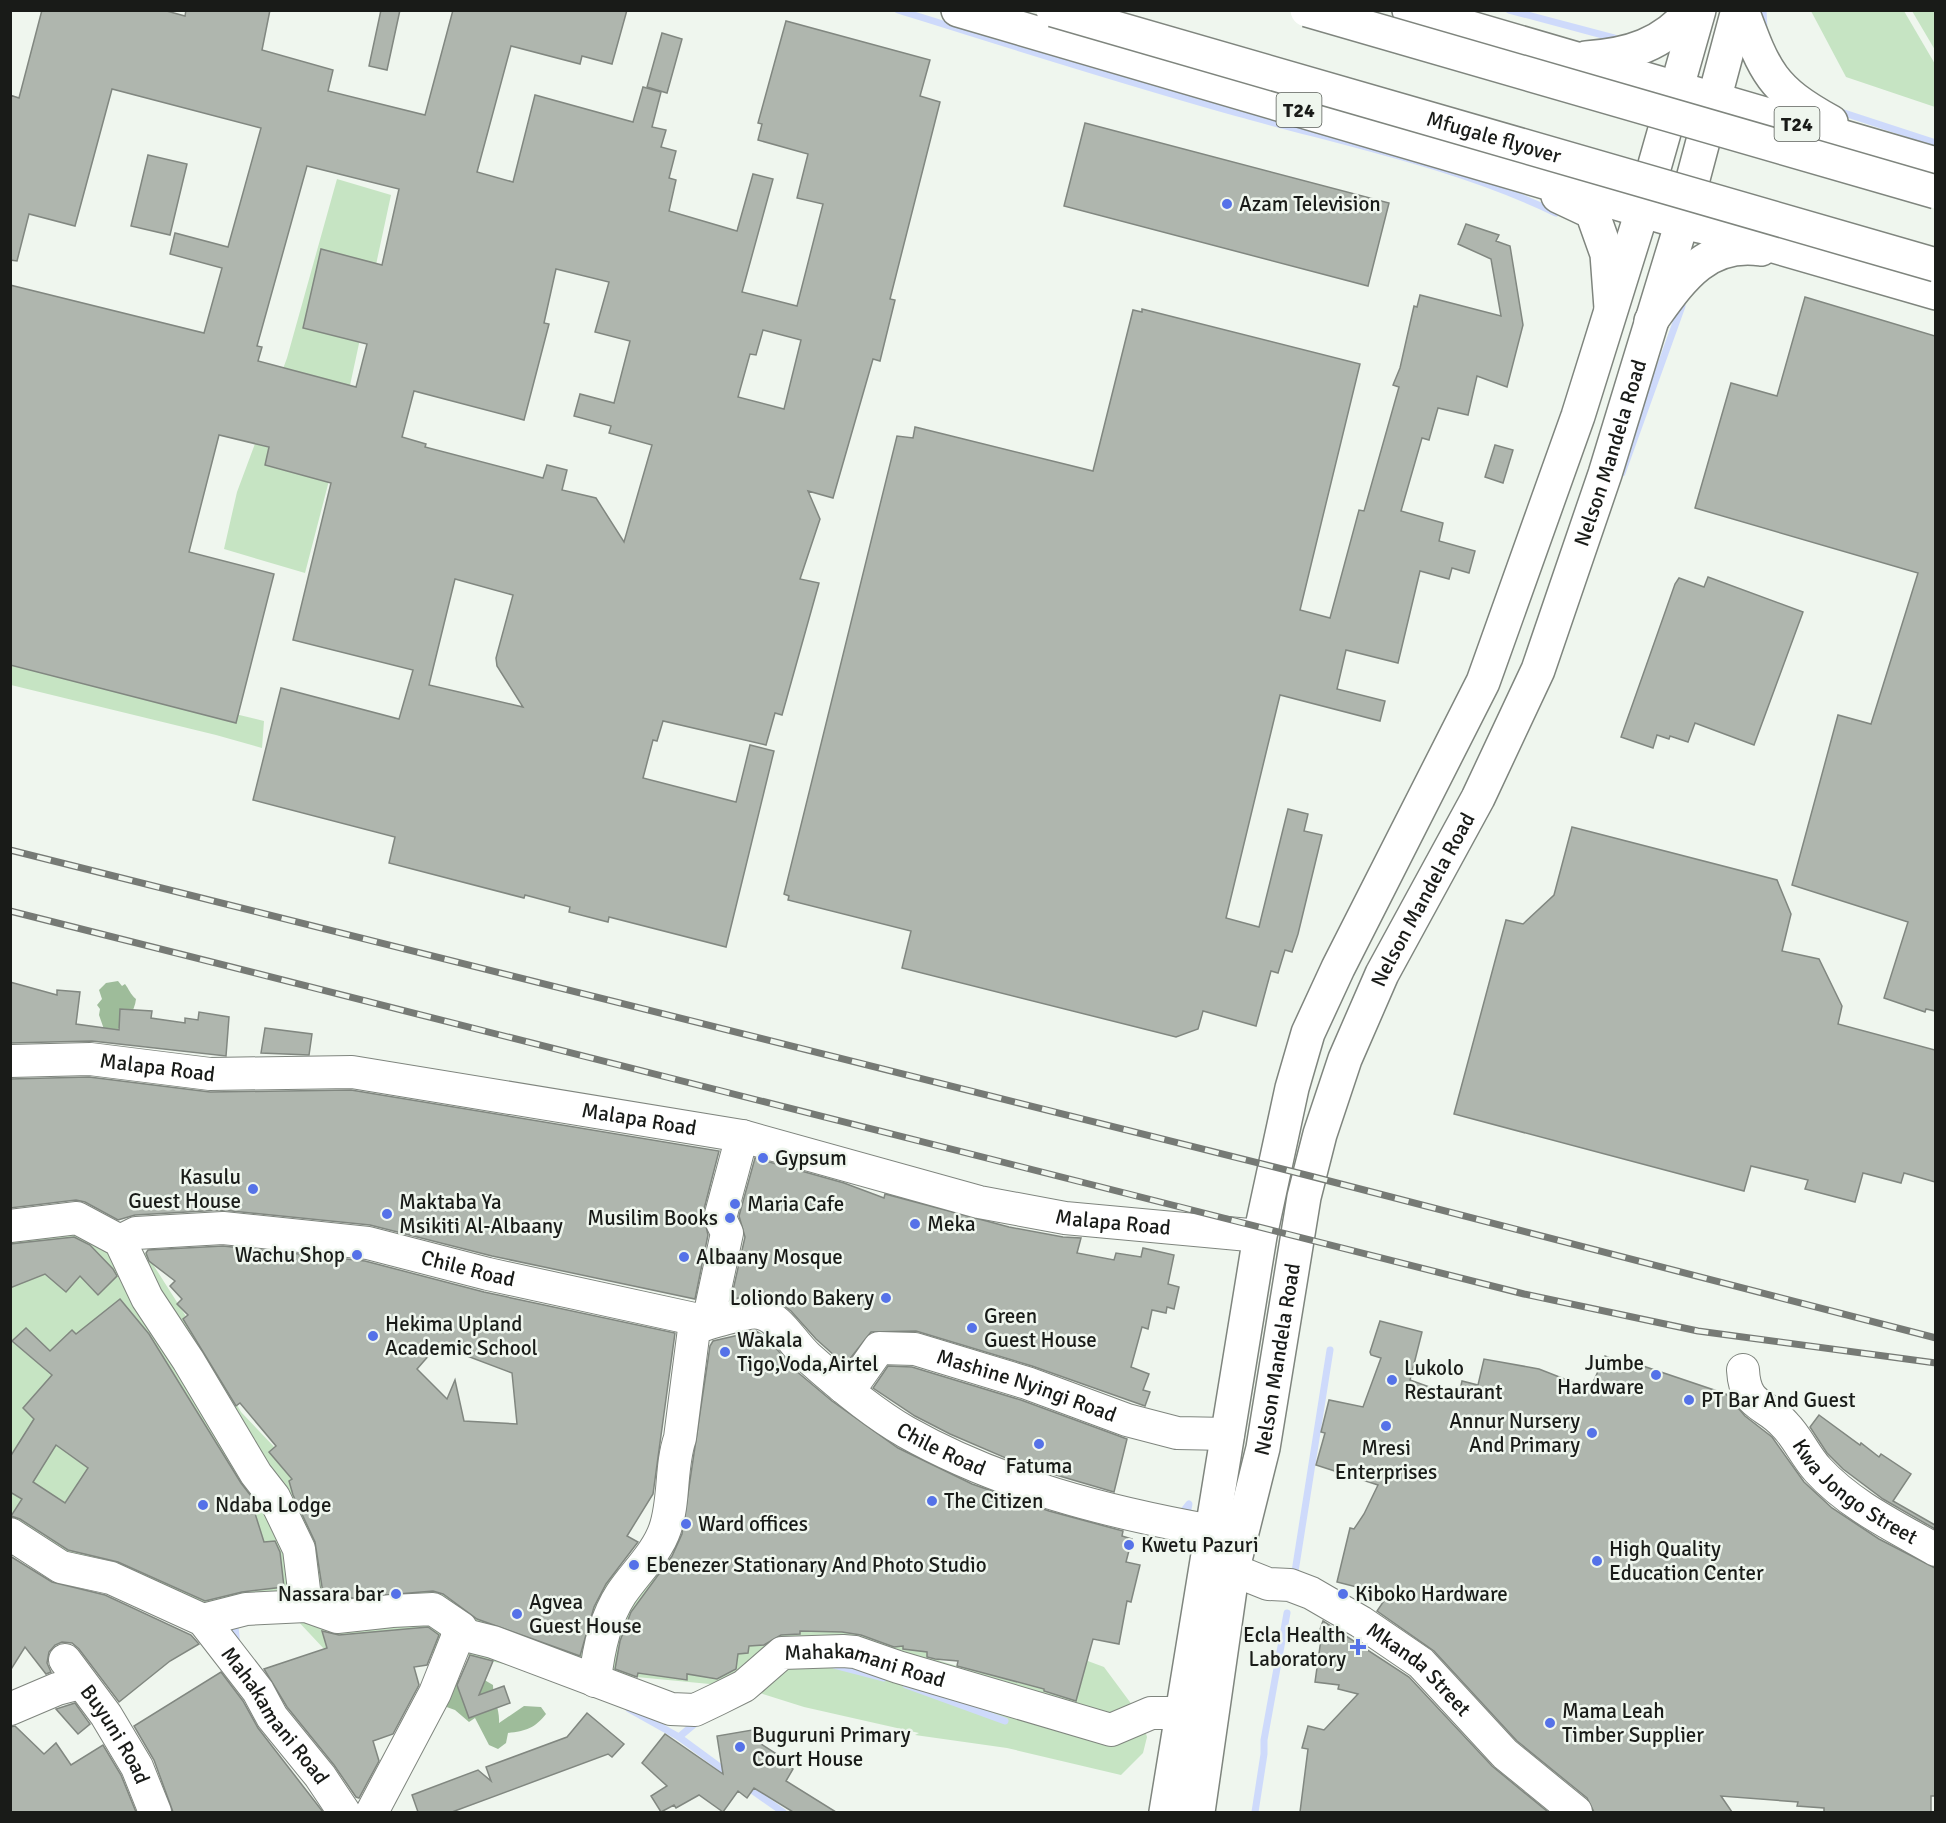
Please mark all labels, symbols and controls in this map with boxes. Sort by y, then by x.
road number: T24 [1276,93,1322,127]
street label: Mfugale flyover [1424,106,1564,169]
road number: T24 [1774,107,1820,141]
place label: Azam Television [1239,191,1381,217]
marker: Azam Television [1220,197,1234,211]
street label: Nelson Mandela Road [1568,356,1652,550]
street label: Nelson Mandela Road [1365,808,1481,991]
street label: Malapa Road [98,1047,217,1088]
street label: Malapa Road [580,1097,698,1141]
place label: Gypsum [775,1145,847,1171]
marker: Gypsum [756,1151,770,1165]
place label: Kasulu Guest House [128,1164,241,1214]
marker: Kasulu Guest House [246,1182,260,1196]
place label: Maktaba Ya Msikiti Al-Albaany [399,1189,563,1239]
place label: Maria Cafe [747,1191,844,1217]
marker: Maria Cafe [728,1197,742,1211]
street label: Malapa Road [1053,1203,1172,1241]
place label: Musilim Books [587,1205,718,1231]
marker: Maktaba Ya Msikiti Al-Albaany [380,1207,394,1221]
marker: Musilim Books [723,1211,737,1225]
place label: Meka [927,1211,976,1237]
marker: Meka [908,1217,922,1231]
place label: Wachu Shop [235,1242,345,1268]
street label: Chile Road [418,1244,517,1293]
place label: Albaany Mosque [696,1244,843,1270]
marker: Wachu Shop [350,1248,364,1262]
marker: Albaany Mosque [677,1250,691,1264]
street label: Nelson Mandela Road [1249,1261,1306,1458]
place label: Loliondo Bakery [730,1285,874,1311]
marker: Loliondo Bakery [879,1291,893,1305]
place label: Green Guest House [984,1303,1097,1353]
place label: Hekima Upland Academic School [385,1311,538,1361]
marker: Green Guest House [965,1321,979,1335]
place label: Wakala Tigo,Voda,Airtel [737,1327,878,1377]
marker: Hekima Upland Academic School [366,1329,380,1343]
street label: Mashine Nyingi Road [933,1343,1120,1428]
marker: Wakala Tigo,Voda,Airtel [718,1345,732,1359]
place label: Jumbe Hardware [1557,1350,1644,1400]
place label: Lukolo Restaurant [1404,1355,1503,1405]
marker: Jumbe Hardware [1649,1368,1663,1382]
marker: Lukolo Restaurant [1385,1373,1399,1387]
place label: PT Bar And Guest [1701,1387,1856,1413]
marker: PT Bar And Guest [1682,1393,1696,1407]
place label: Annur Nursery And Primary [1449,1408,1580,1458]
street label: Chile Road [892,1416,990,1482]
marker: Mresi Enterprises [1379,1419,1393,1433]
marker: Annur Nursery And Primary [1585,1426,1599,1440]
street label: Kwa Jongo Street [1787,1434,1922,1550]
place label: Mresi Enterprises [1335,1435,1437,1485]
marker: Fatuma [1032,1437,1046,1451]
place label: Fatuma [1006,1453,1072,1479]
place label: The Citizen [944,1488,1043,1514]
place label: Ndaba Lodge [215,1492,331,1518]
marker: The Citizen [925,1494,939,1508]
marker: Ndaba Lodge [196,1498,210,1512]
place label: Ward offices [698,1511,808,1537]
marker: Ward offices [679,1517,693,1531]
place label: Kwetu Pazuri [1141,1532,1259,1558]
place label: High Quality Education Center [1609,1536,1764,1586]
marker: Kwetu Pazuri [1122,1538,1136,1552]
place label: Ebenezer Stationary And Photo Studio [646,1552,987,1578]
marker: High Quality Education Center [1590,1554,1604,1568]
marker: Ebenezer Stationary And Photo Studio [627,1558,641,1572]
place label: Nassara bar [278,1581,384,1607]
place label: Kiboko Hardware [1355,1581,1508,1607]
marker: Nassara bar [389,1587,403,1601]
marker: Kiboko Hardware [1336,1587,1350,1601]
place label: Agvea Guest House [529,1589,642,1639]
marker: Agvea Guest House [510,1607,524,1621]
street label: Mkanda Street [1362,1617,1477,1722]
place label: Ecla Health Laboratory [1243,1622,1346,1672]
street label: Mahakamani Road [784,1638,948,1693]
marker: Ecla Health Laboratory [1351,1640,1365,1654]
street label: Mahakamani Road [216,1642,335,1789]
street label: Buyuni Road [75,1679,155,1788]
place label: Mama Leah Timber Supplier [1562,1698,1704,1748]
marker: Mama Leah Timber Supplier [1543,1716,1557,1730]
place label: Buguruni Primary Court House [752,1722,911,1772]
marker: Buguruni Primary Court House [733,1740,747,1754]

